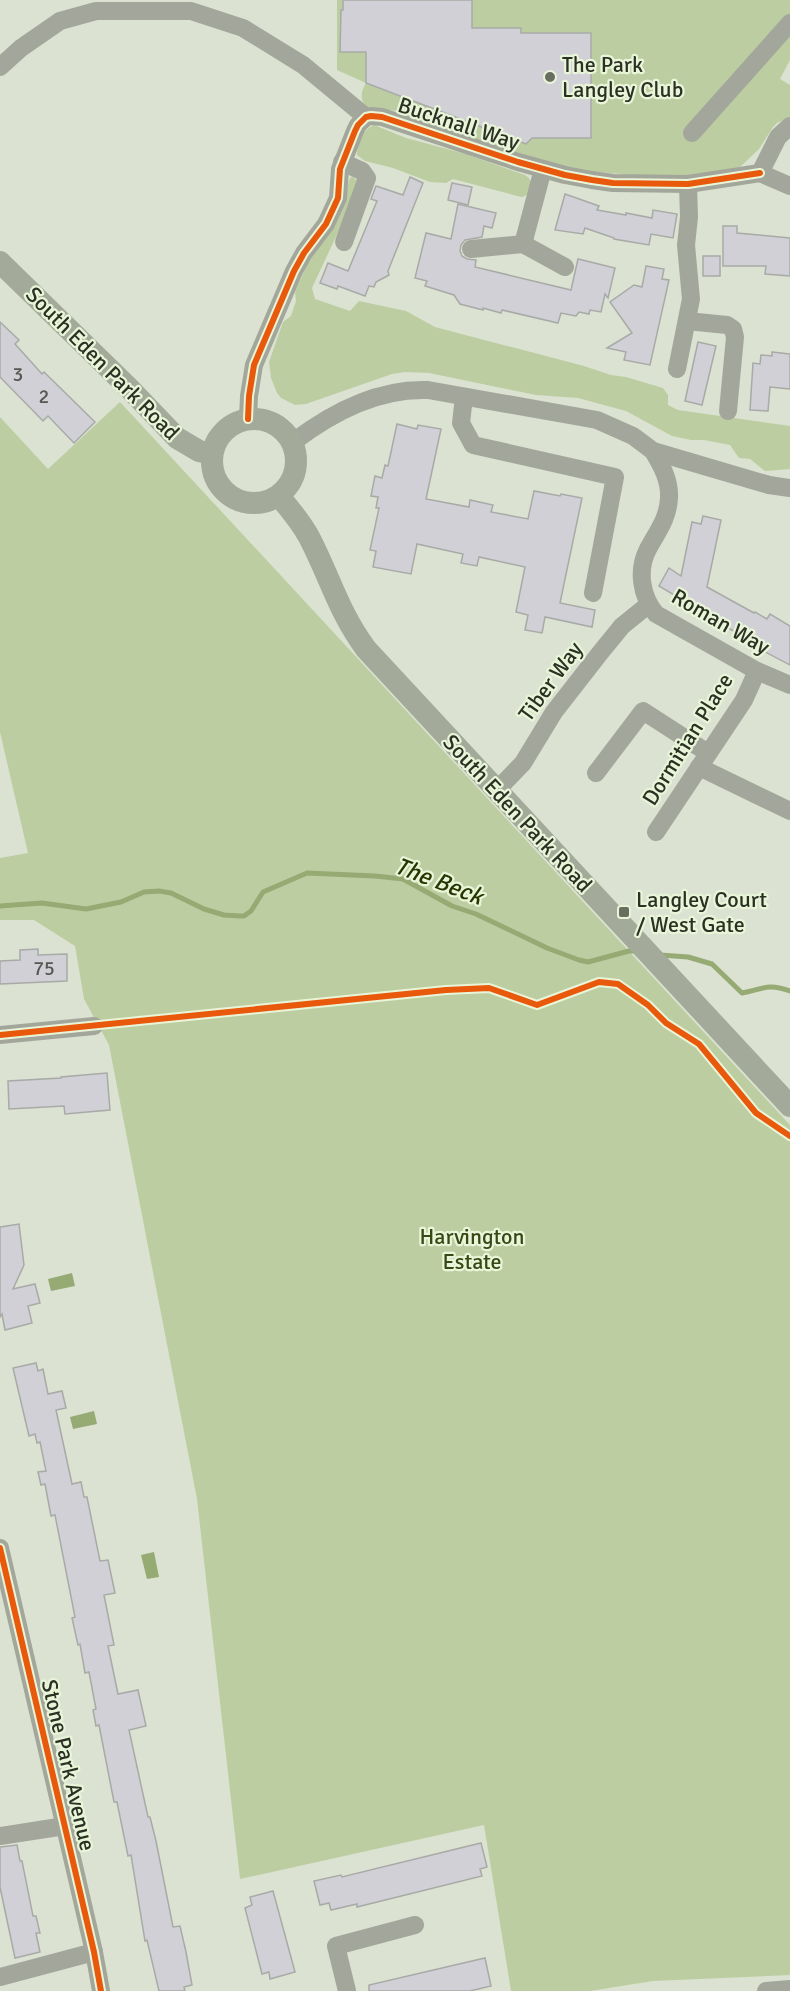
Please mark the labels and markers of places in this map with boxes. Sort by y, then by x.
place label: The Park Langley Club [562,51,683,103]
marker: The Park Langley Club [543,70,557,84]
place label: Langley Court / West Gate [636,886,767,938]
marker: Langley Court / West Gate [617,905,631,919]

